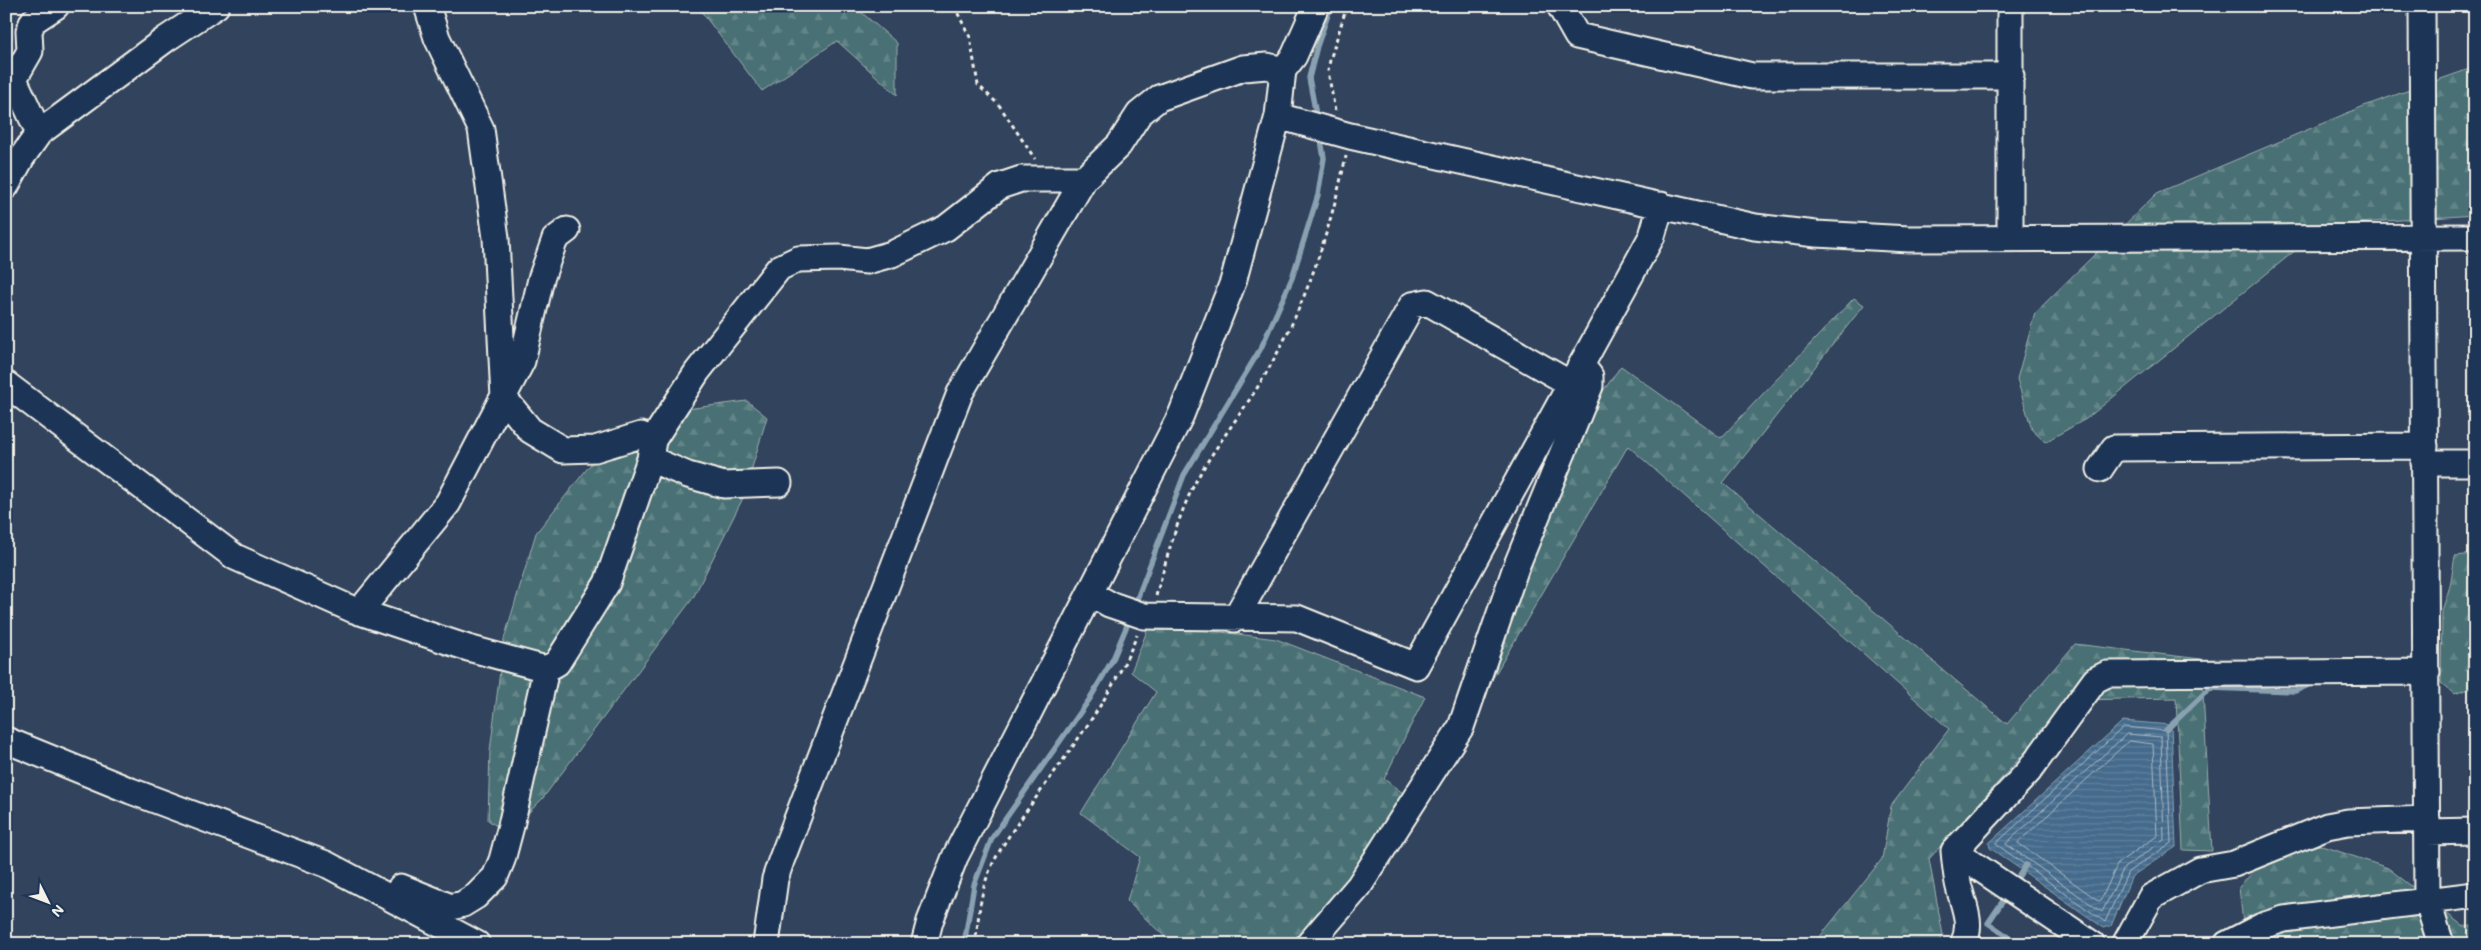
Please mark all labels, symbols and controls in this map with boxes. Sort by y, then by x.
north arrow [22,878,72,928]
text: N [47,901,69,921]

